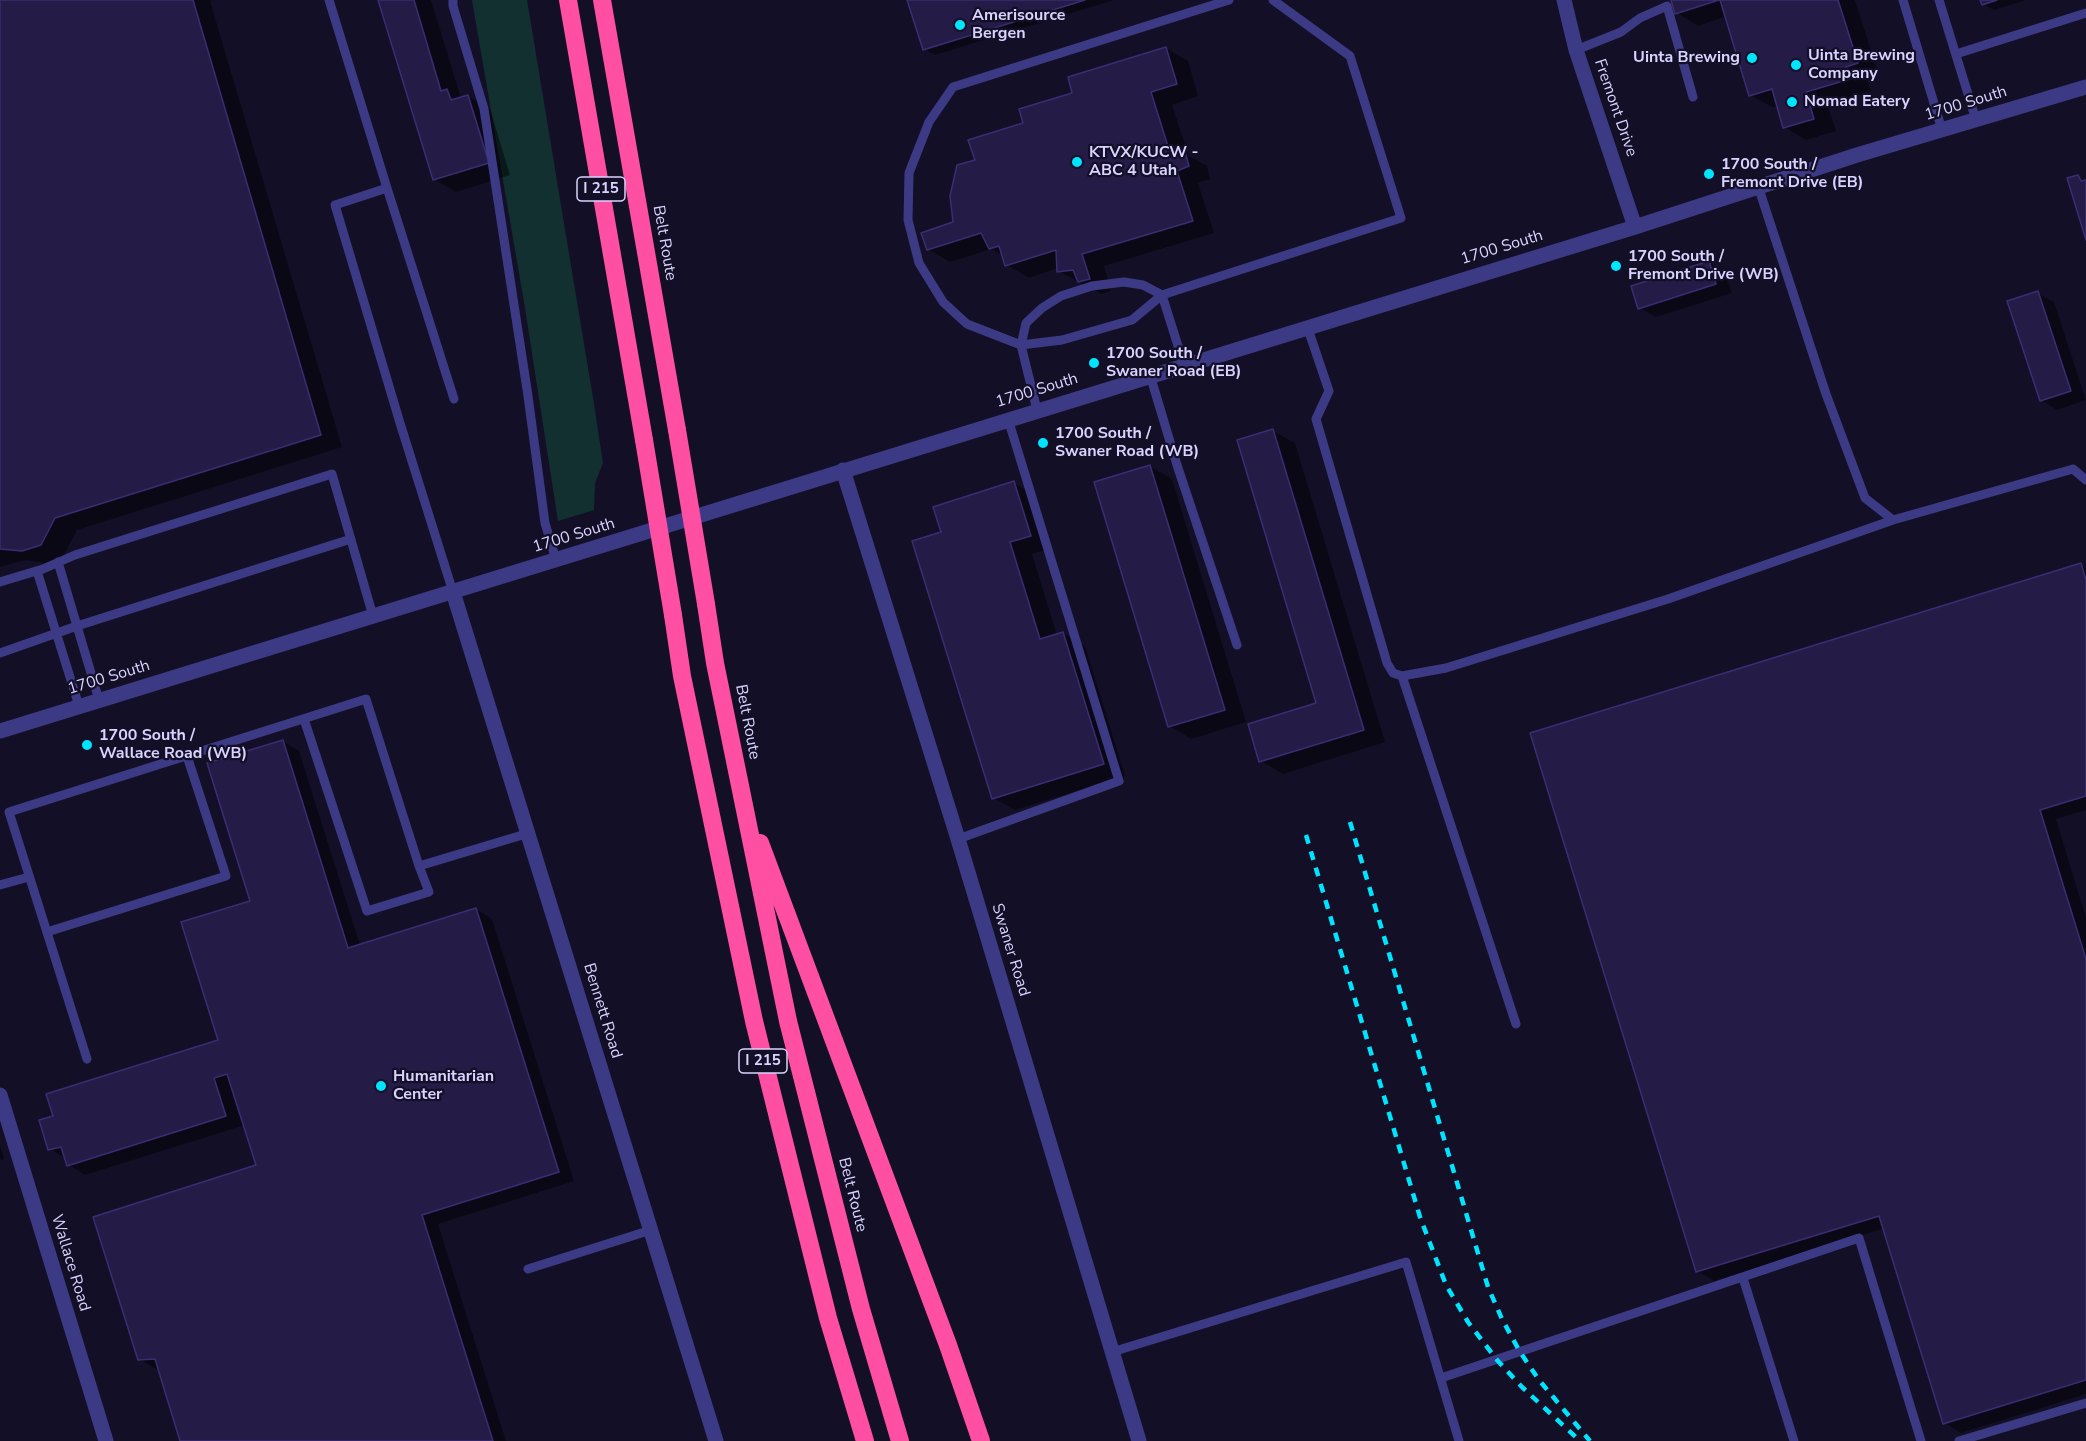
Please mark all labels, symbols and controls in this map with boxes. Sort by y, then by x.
place label: Amerisource Bergen [972,6,1065,44]
marker: Amerisource Bergen [953,18,967,32]
place label: Uinta Brewing Company [1808,46,1915,84]
place label: Uinta Brewing [1633,48,1740,68]
marker: Uinta Brewing [1745,51,1759,65]
street label: Fremont Drive [1589,57,1641,159]
marker: Uinta Brewing Company [1789,58,1803,72]
street label: 1700 South [1923,82,2009,126]
place label: Nomad Eatery [1804,92,1910,112]
marker: Nomad Eatery [1785,95,1799,109]
place label: KTVX/KUCW - ABC 4 Utah [1089,143,1198,181]
marker: KTVX/KUCW - ABC 4 Utah [1070,155,1084,169]
place label: 1700 South / Fremont Drive (EB) [1721,155,1864,193]
marker: 1700 South / Fremont Drive (EB) [1702,167,1716,181]
road number: I 215 [577,177,625,201]
street label: Belt Route [648,204,680,282]
street label: 1700 South [1459,226,1545,270]
place label: 1700 South / Fremont Drive (WB) [1628,247,1779,285]
marker: 1700 South / Fremont Drive (WB) [1609,259,1623,273]
place label: 1700 South / Swaner Road (EB) [1106,344,1242,382]
marker: 1700 South / Swaner Road (EB) [1087,356,1101,370]
street label: 1700 South [994,369,1080,413]
place label: 1700 South / Swaner Road (WB) [1055,424,1199,462]
marker: 1700 South / Swaner Road (WB) [1036,436,1050,450]
street label: 1700 South [531,514,617,558]
street label: 1700 South [66,656,152,700]
street label: Belt Route [730,683,764,761]
place label: 1700 South / Wallace Road (WB) [99,726,247,764]
marker: 1700 South / Wallace Road (WB) [80,738,94,752]
street label: Swaner Road [987,901,1033,999]
street label: Bennett Road [578,961,626,1061]
road number: I 215 [739,1049,787,1073]
place label: Humanitarian Center [393,1067,494,1105]
marker: Humanitarian Center [374,1079,388,1093]
street label: Belt Route [833,1156,871,1234]
street label: Wallace Road [46,1212,94,1314]

